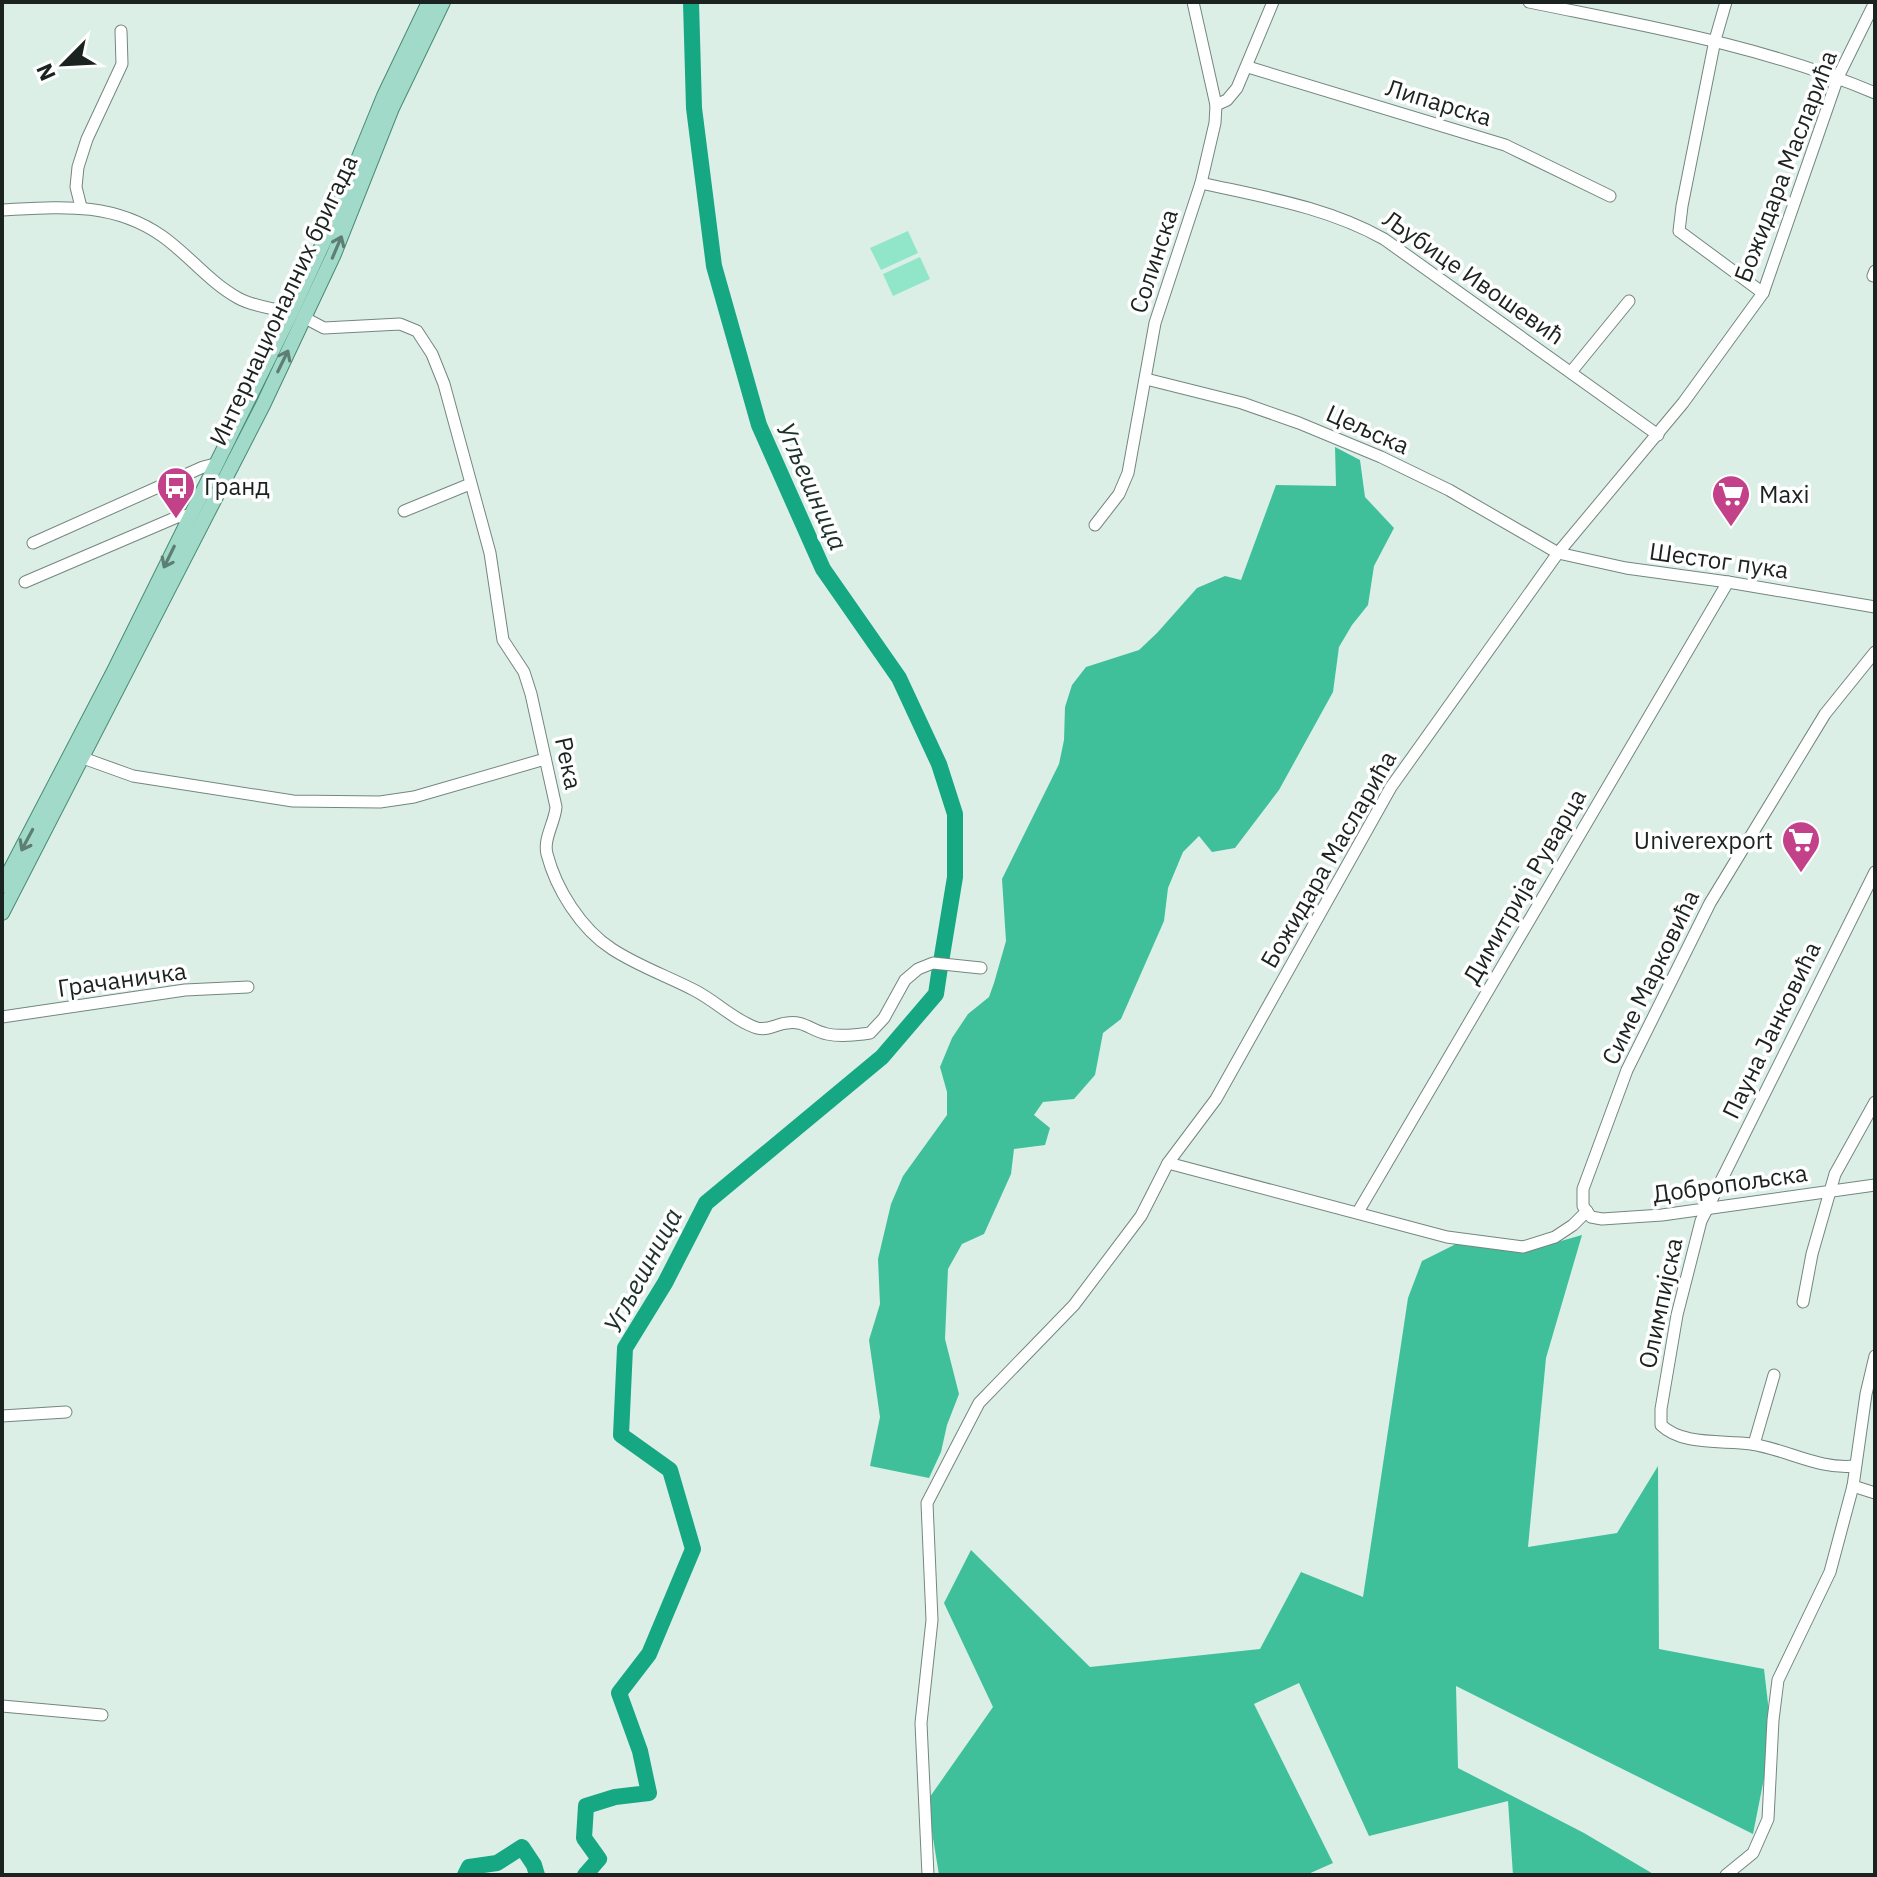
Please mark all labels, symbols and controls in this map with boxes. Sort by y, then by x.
north arrow [24,24,104,104]
street label: Божидара Масларића [1726,45,1844,286]
text: N [29,59,62,86]
street label: Липарска [1382,71,1496,133]
street label: Интернационалних бригада [202,149,365,450]
street label: Љубице Ивошевић [1377,202,1571,352]
street label: Солинска [1121,205,1185,317]
one-way arrow [331,235,346,260]
one-way arrow [276,350,291,374]
street label: Цељска [1321,397,1415,462]
water label: Угљешница [770,417,856,555]
bus stop icon: Гранд [155,465,197,520]
place label: Гранд [204,470,270,502]
supermarket icon: Maxi [1710,473,1752,528]
place label: Maxi [1759,478,1809,510]
street label: Шестог пука [1647,534,1791,586]
one-way arrow [160,545,176,569]
street label: Река [548,734,590,792]
street label: Божидара Масларића [1253,744,1403,973]
street label: Димитрија Руварца [1455,782,1593,989]
supermarket icon: Univerexport [1780,819,1822,874]
place label: Univerexport [1634,824,1773,856]
one-way arrow [18,827,34,851]
street label: Симе Марковића [1594,884,1706,1070]
street label: Пауна Јанковића [1714,936,1828,1124]
street label: Грачаничка [56,954,189,1004]
street label: Добропољска [1651,1156,1810,1210]
water label: Угљешница [595,1202,689,1338]
street label: Олимпијска [1631,1235,1689,1371]

